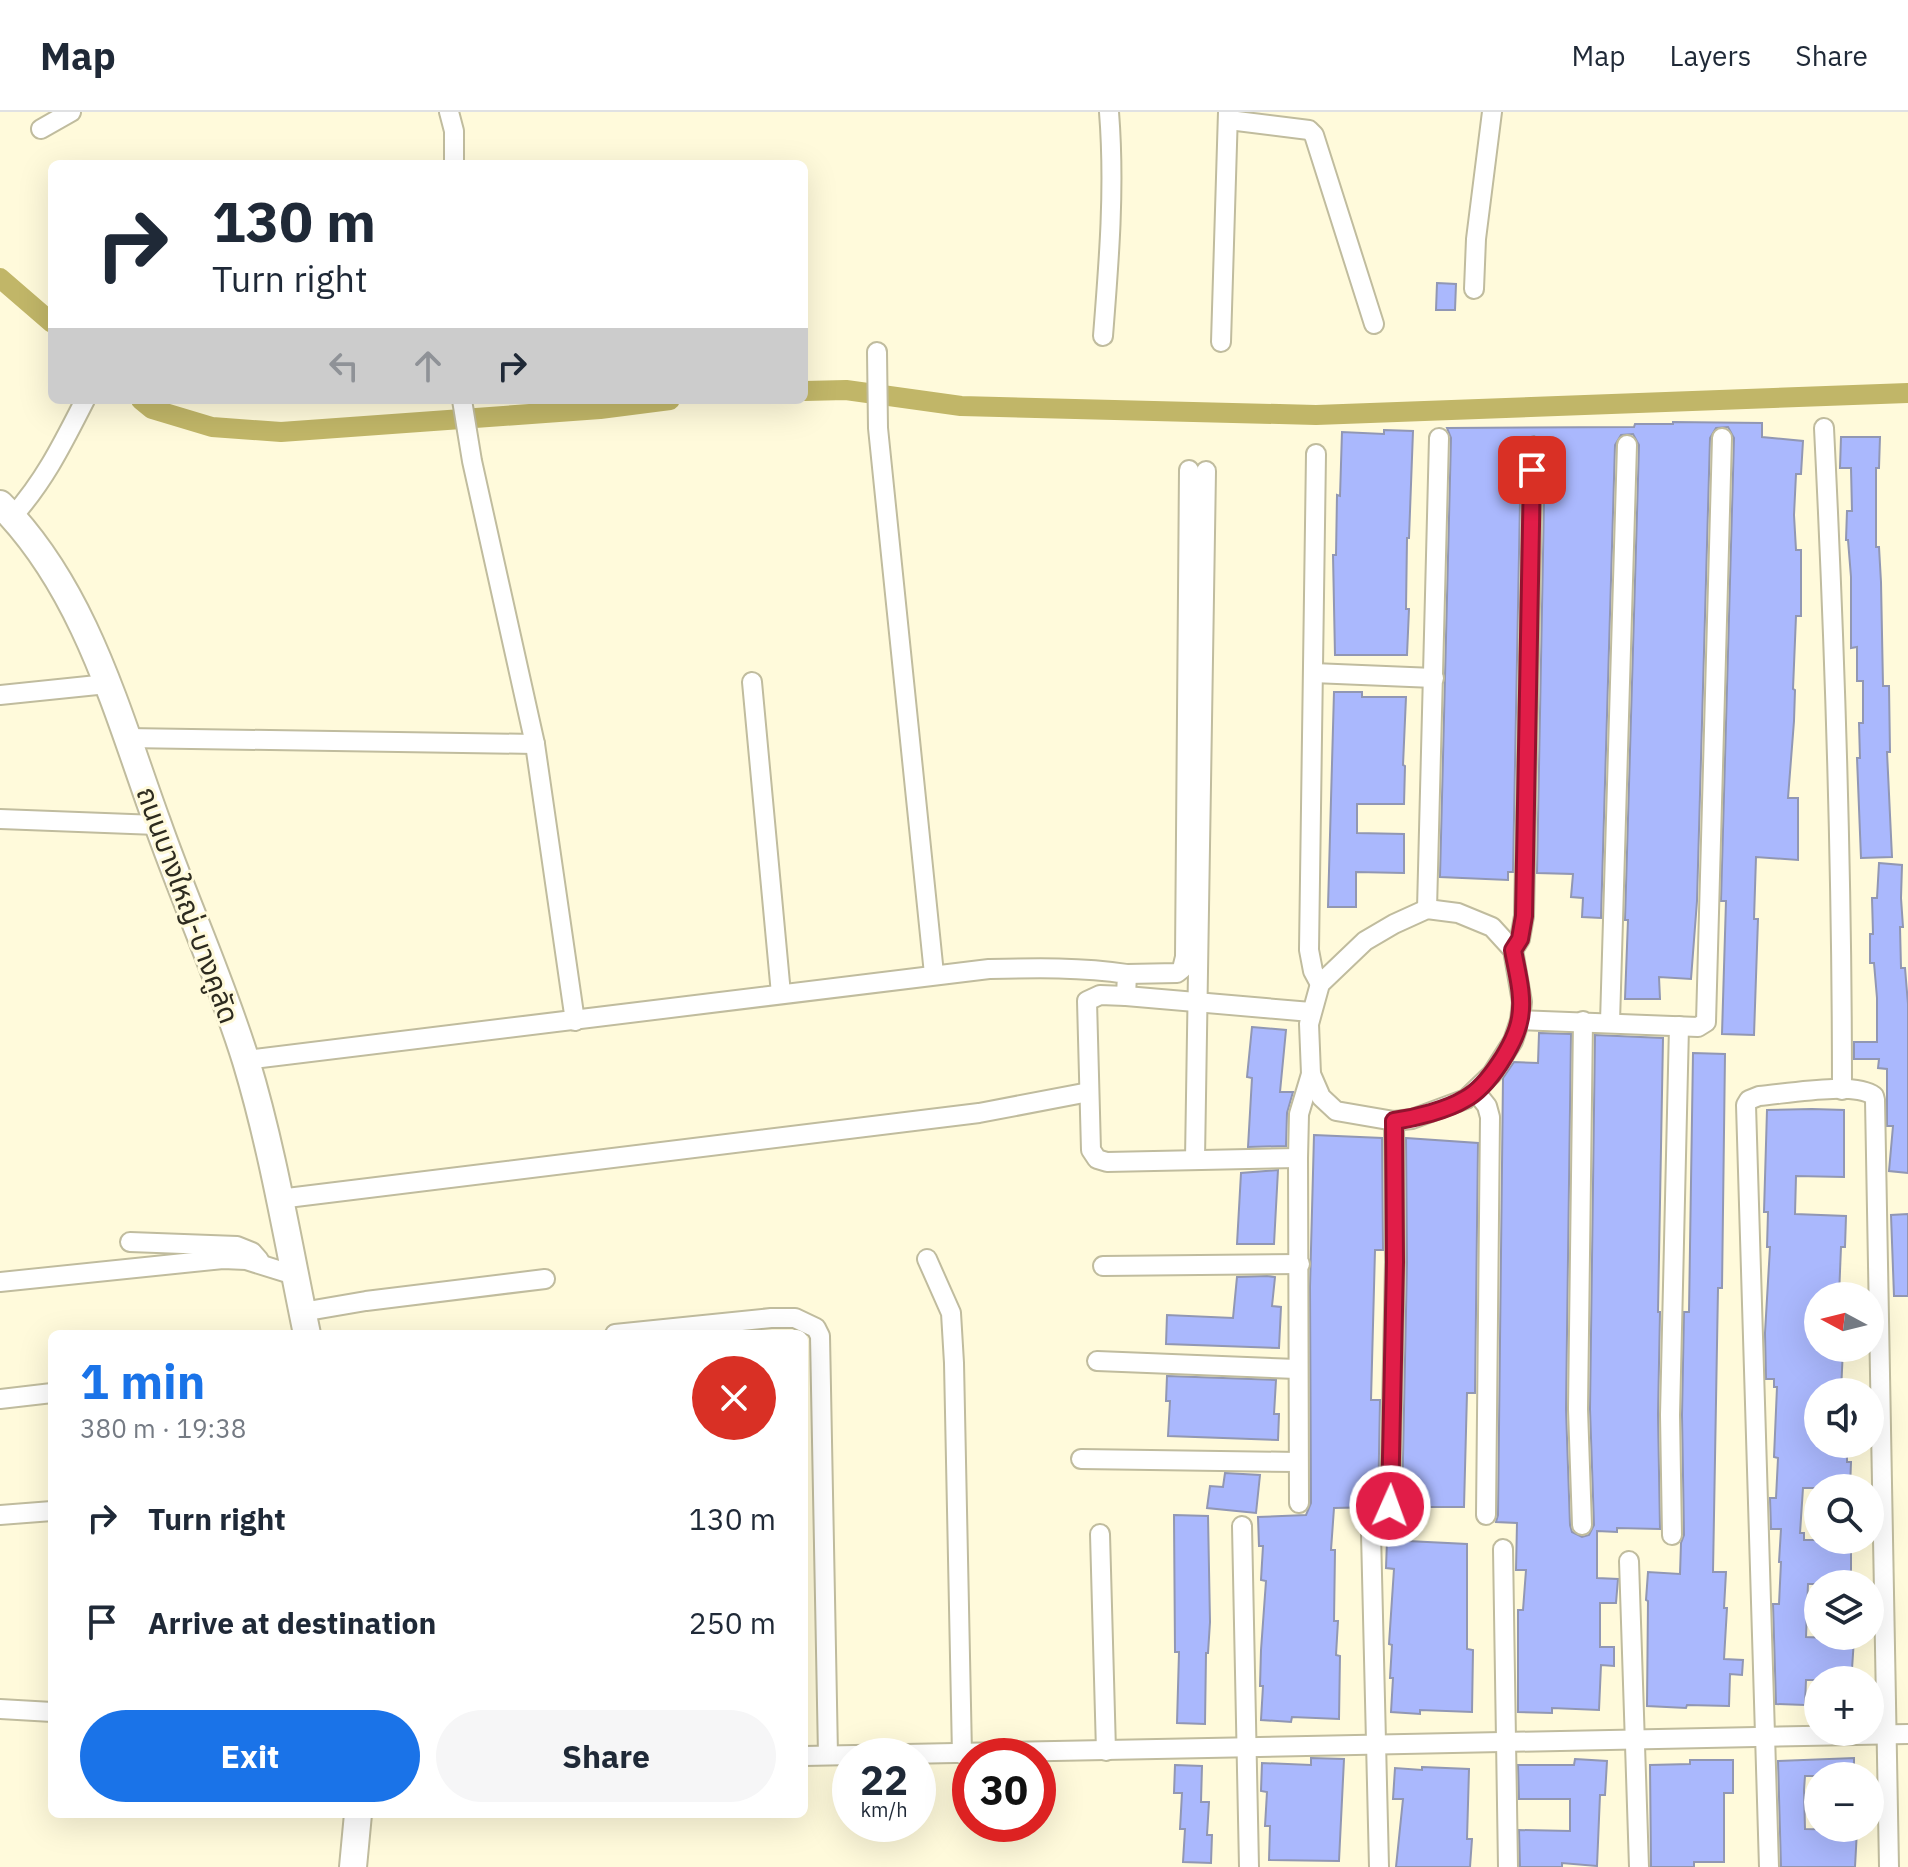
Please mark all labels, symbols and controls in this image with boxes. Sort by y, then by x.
text: Map [40,31,116,80]
text: Map [1571,37,1625,74]
text: Layers [1669,37,1751,74]
text: Share [1795,37,1868,74]
text: 130 m [212,185,376,257]
icon: right [80,192,184,296]
text: Turn right [212,255,368,302]
icon: left [322,344,366,388]
icon: ahead [406,344,450,388]
icon: right [490,344,534,388]
pin [1498,436,1566,504]
icon: arrive [1510,448,1554,492]
street label: ถนนบางใหญ่-บางคูลัด [128,781,249,1028]
north arrow [1804,1282,1884,1362]
map controls [1804,1282,1884,1842]
text: 1 min [80,1350,205,1412]
button: close [692,1356,776,1440]
button: sound [1804,1378,1884,1458]
text: 380 m · 19:38 [80,1411,246,1445]
position arrow [1348,1464,1432,1548]
button: search [1804,1474,1884,1554]
icon: right [80,1496,124,1540]
text: Turn right [148,1499,286,1538]
text: 130 m [689,1499,776,1538]
button: layers [1804,1570,1884,1650]
icon: arrive [80,1600,124,1644]
text: Arrive at destination [148,1603,436,1642]
text: 250 m [689,1603,776,1642]
button: + [1804,1666,1884,1746]
button: Exit [80,1710,420,1802]
button: Share [436,1710,776,1802]
speed limit sign: 30 [952,1738,1056,1842]
text: 22 [860,1754,908,1806]
button: − [1804,1762,1884,1842]
text: km/h [860,1796,908,1823]

